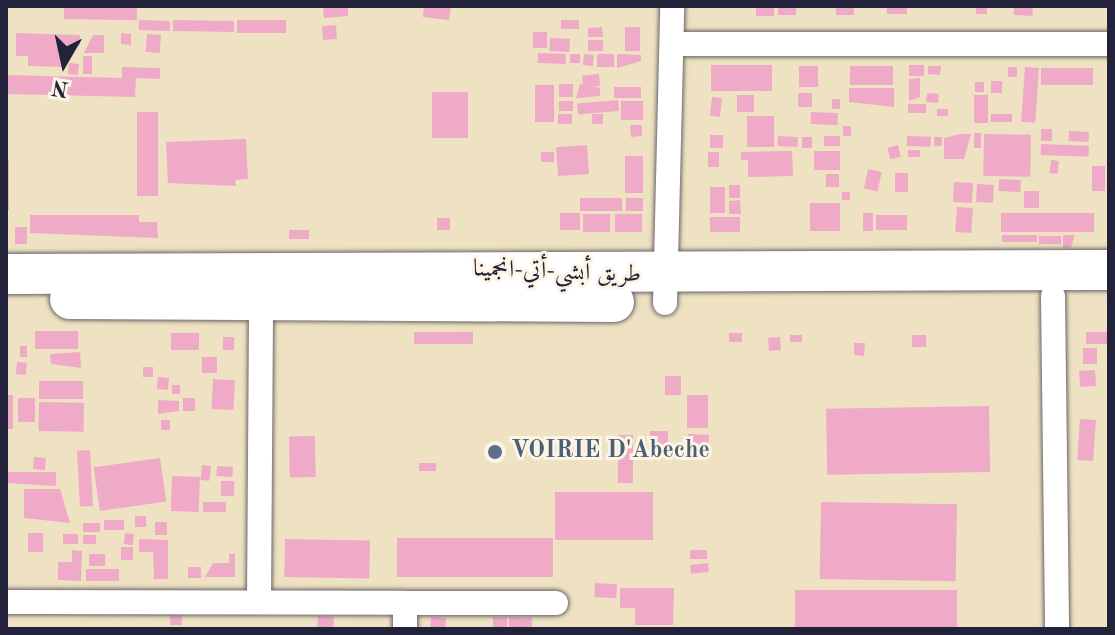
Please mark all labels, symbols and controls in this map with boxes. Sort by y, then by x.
north arrow [24,24,104,104]
text: N [50,76,70,100]
street label: طريق أبشي-أتي-انجمينا [473,256,641,290]
place label: VOIRIE D'Abeche [511,438,710,466]
marker: VOIRIE D'Abeche [486,443,504,461]

